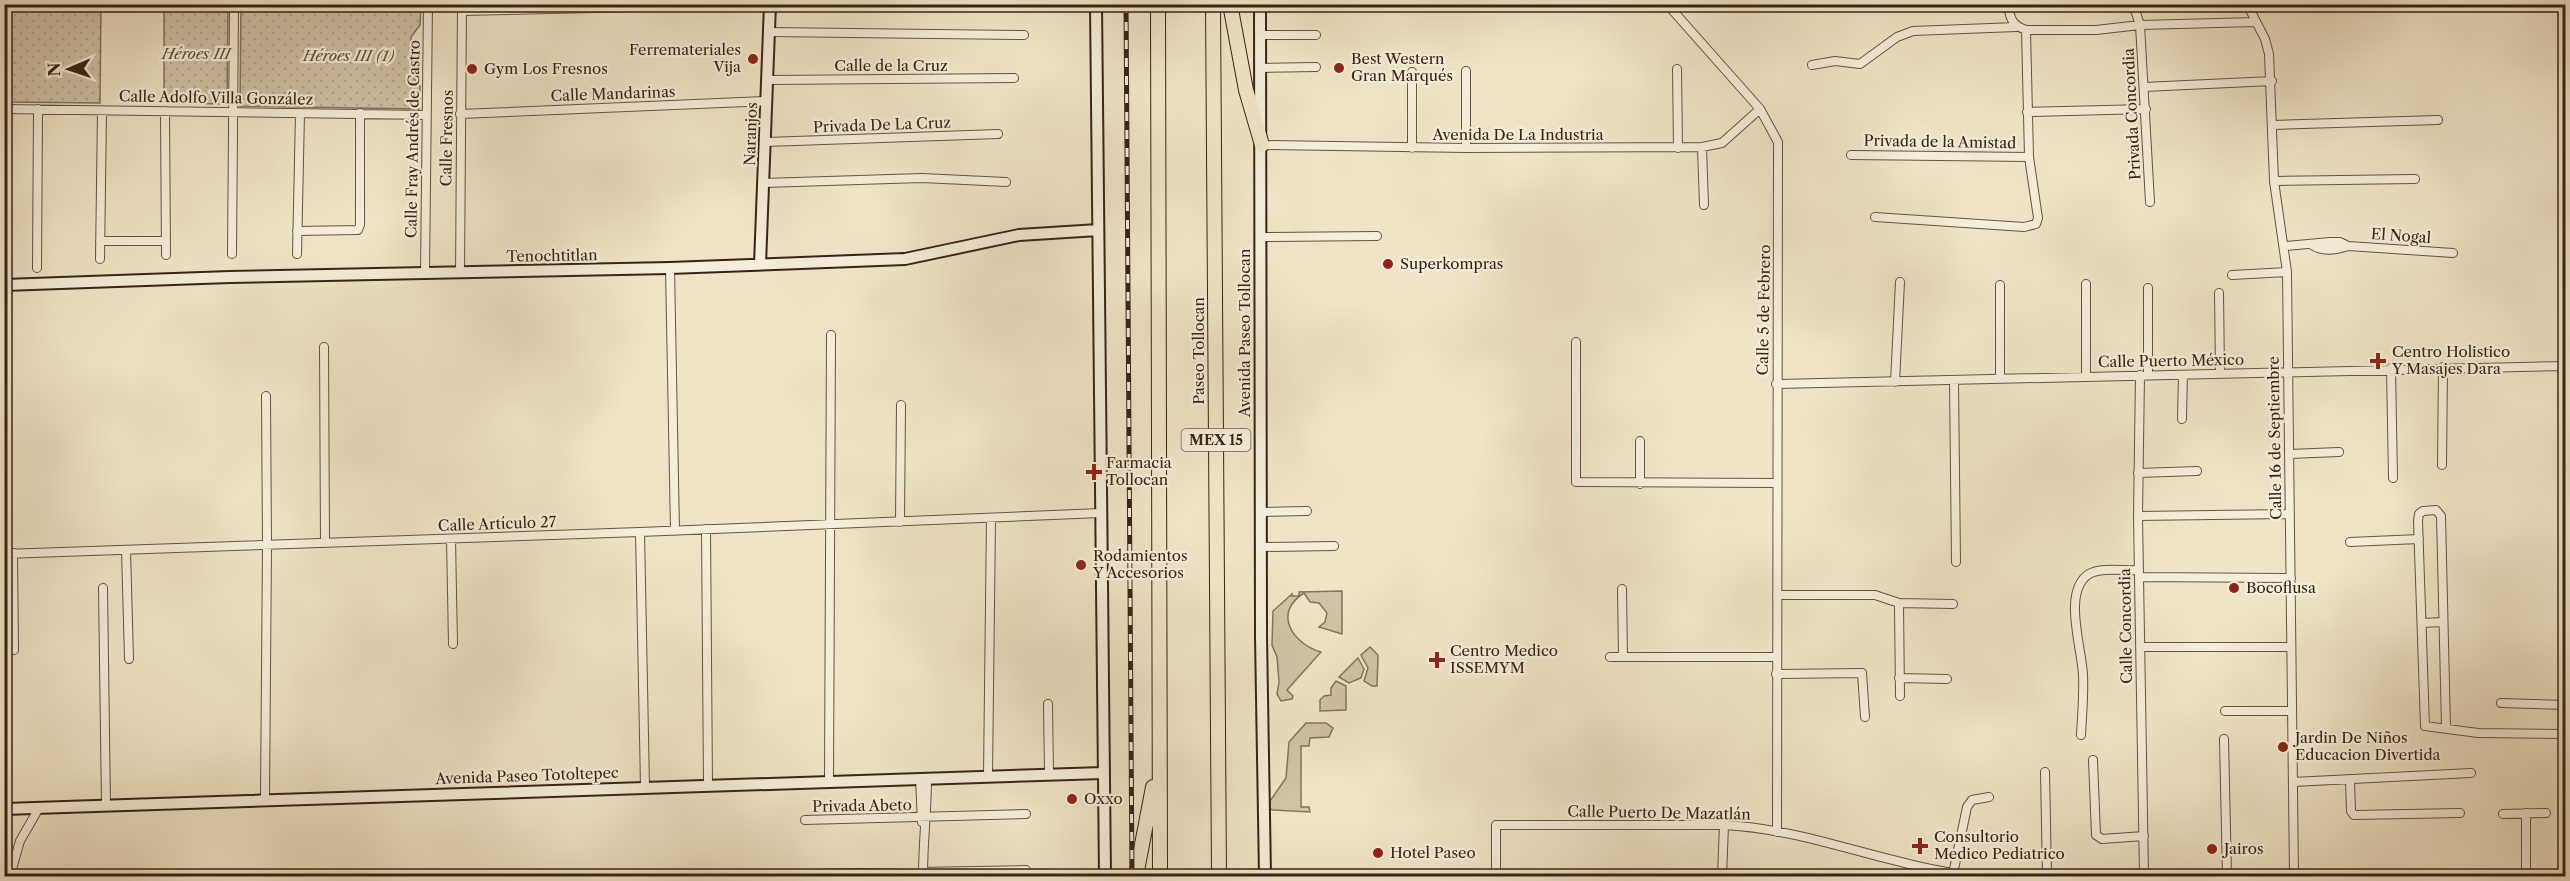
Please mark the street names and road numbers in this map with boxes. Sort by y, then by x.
street label: Calle Fray Andrés de Castro [401,40,424,238]
street label: Privada Concordia [2119,48,2144,180]
street label: Calle de la Cruz [834,56,948,75]
street label: Calle Mandarinas [550,82,676,105]
street label: Calle Adolfo Villa González [119,86,314,109]
street label: Calle Fresnos [436,89,457,186]
street label: Naranjos [740,102,761,166]
street label: Privada De La Cruz [813,113,952,136]
street label: Avenida De La Industria [1431,125,1604,144]
street label: Privada de la Amistad [1864,131,2016,152]
street label: El Nogal [2370,224,2432,247]
street label: Calle 5 de Febrero [1753,244,1774,376]
street label: Tenochtitlan [506,245,598,266]
street label: Avenida Paseo Tollocan [1235,248,1254,418]
street label: Paseo Tollocan [1189,297,1208,405]
street label: Calle Puerto México [2098,350,2244,371]
street label: Calle 16 de Septiembre [2264,356,2285,520]
road number: MEX 15 [1182,429,1250,451]
street label: Calle Artículo 27 [438,512,557,535]
street label: Calle Concordia [2115,568,2136,684]
street label: Avenida Paseo Totoltepec [434,763,619,788]
street label: Privada Abeto [812,795,912,816]
street label: Calle Puerto De Mazatlán [1567,801,1751,824]

